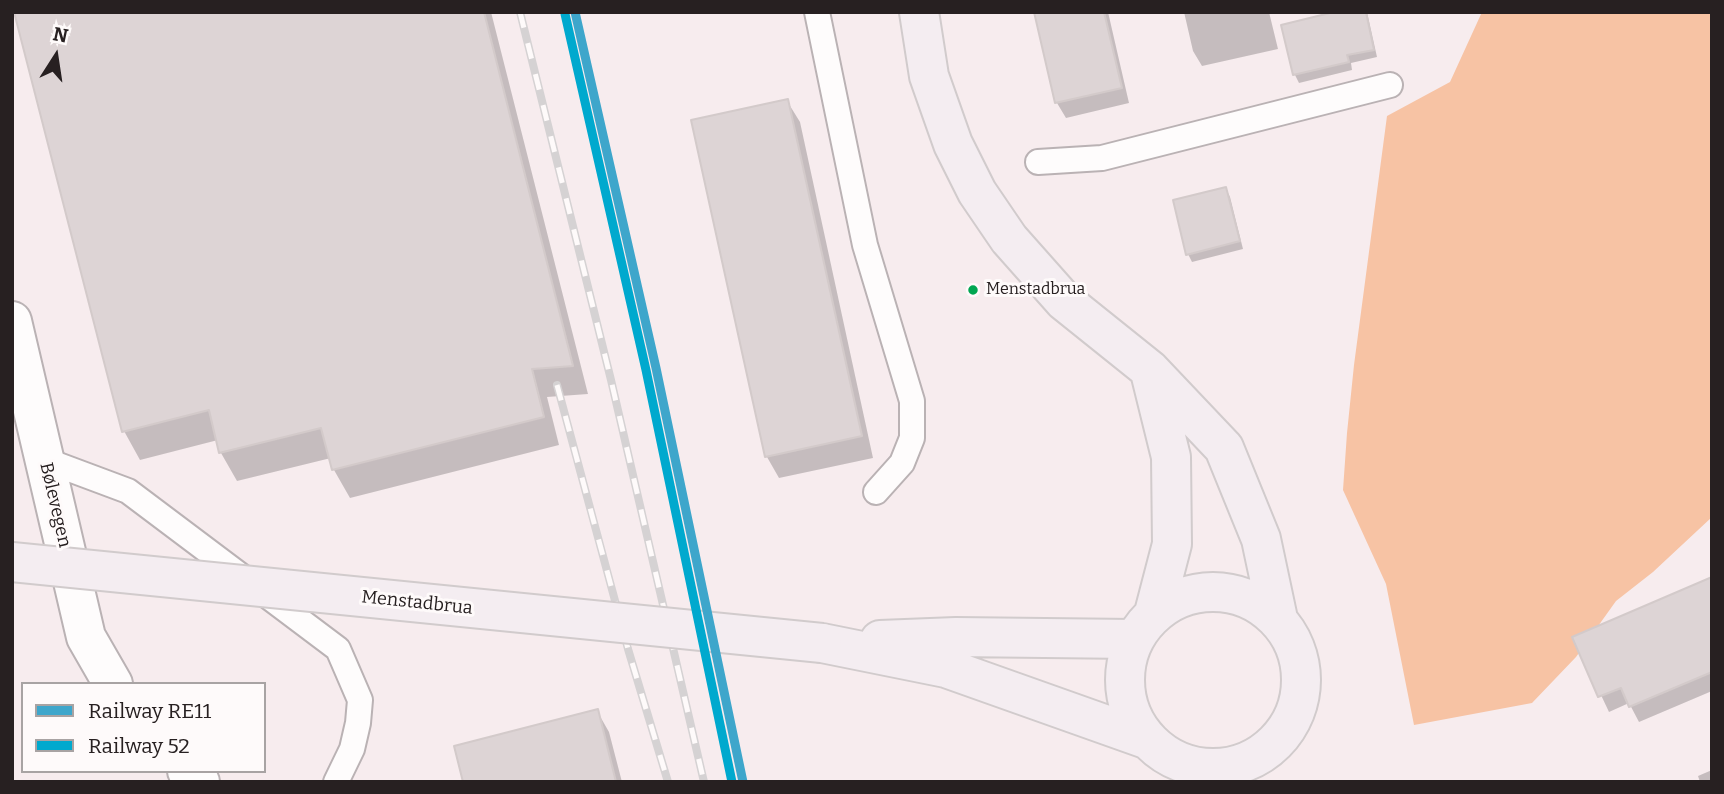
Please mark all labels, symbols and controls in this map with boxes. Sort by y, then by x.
north arrow [21,21,91,91]
text: N [51,22,70,48]
place label: Menstadbrua [986,280,1085,300]
marker: Menstadbrua [966,283,980,297]
street label: Bølevegen [35,460,75,550]
street label: Menstadbrua [360,586,474,620]
legend [21,682,266,773]
text: Railway RE11 [88,698,211,724]
text: Railway 52 [88,733,190,759]

